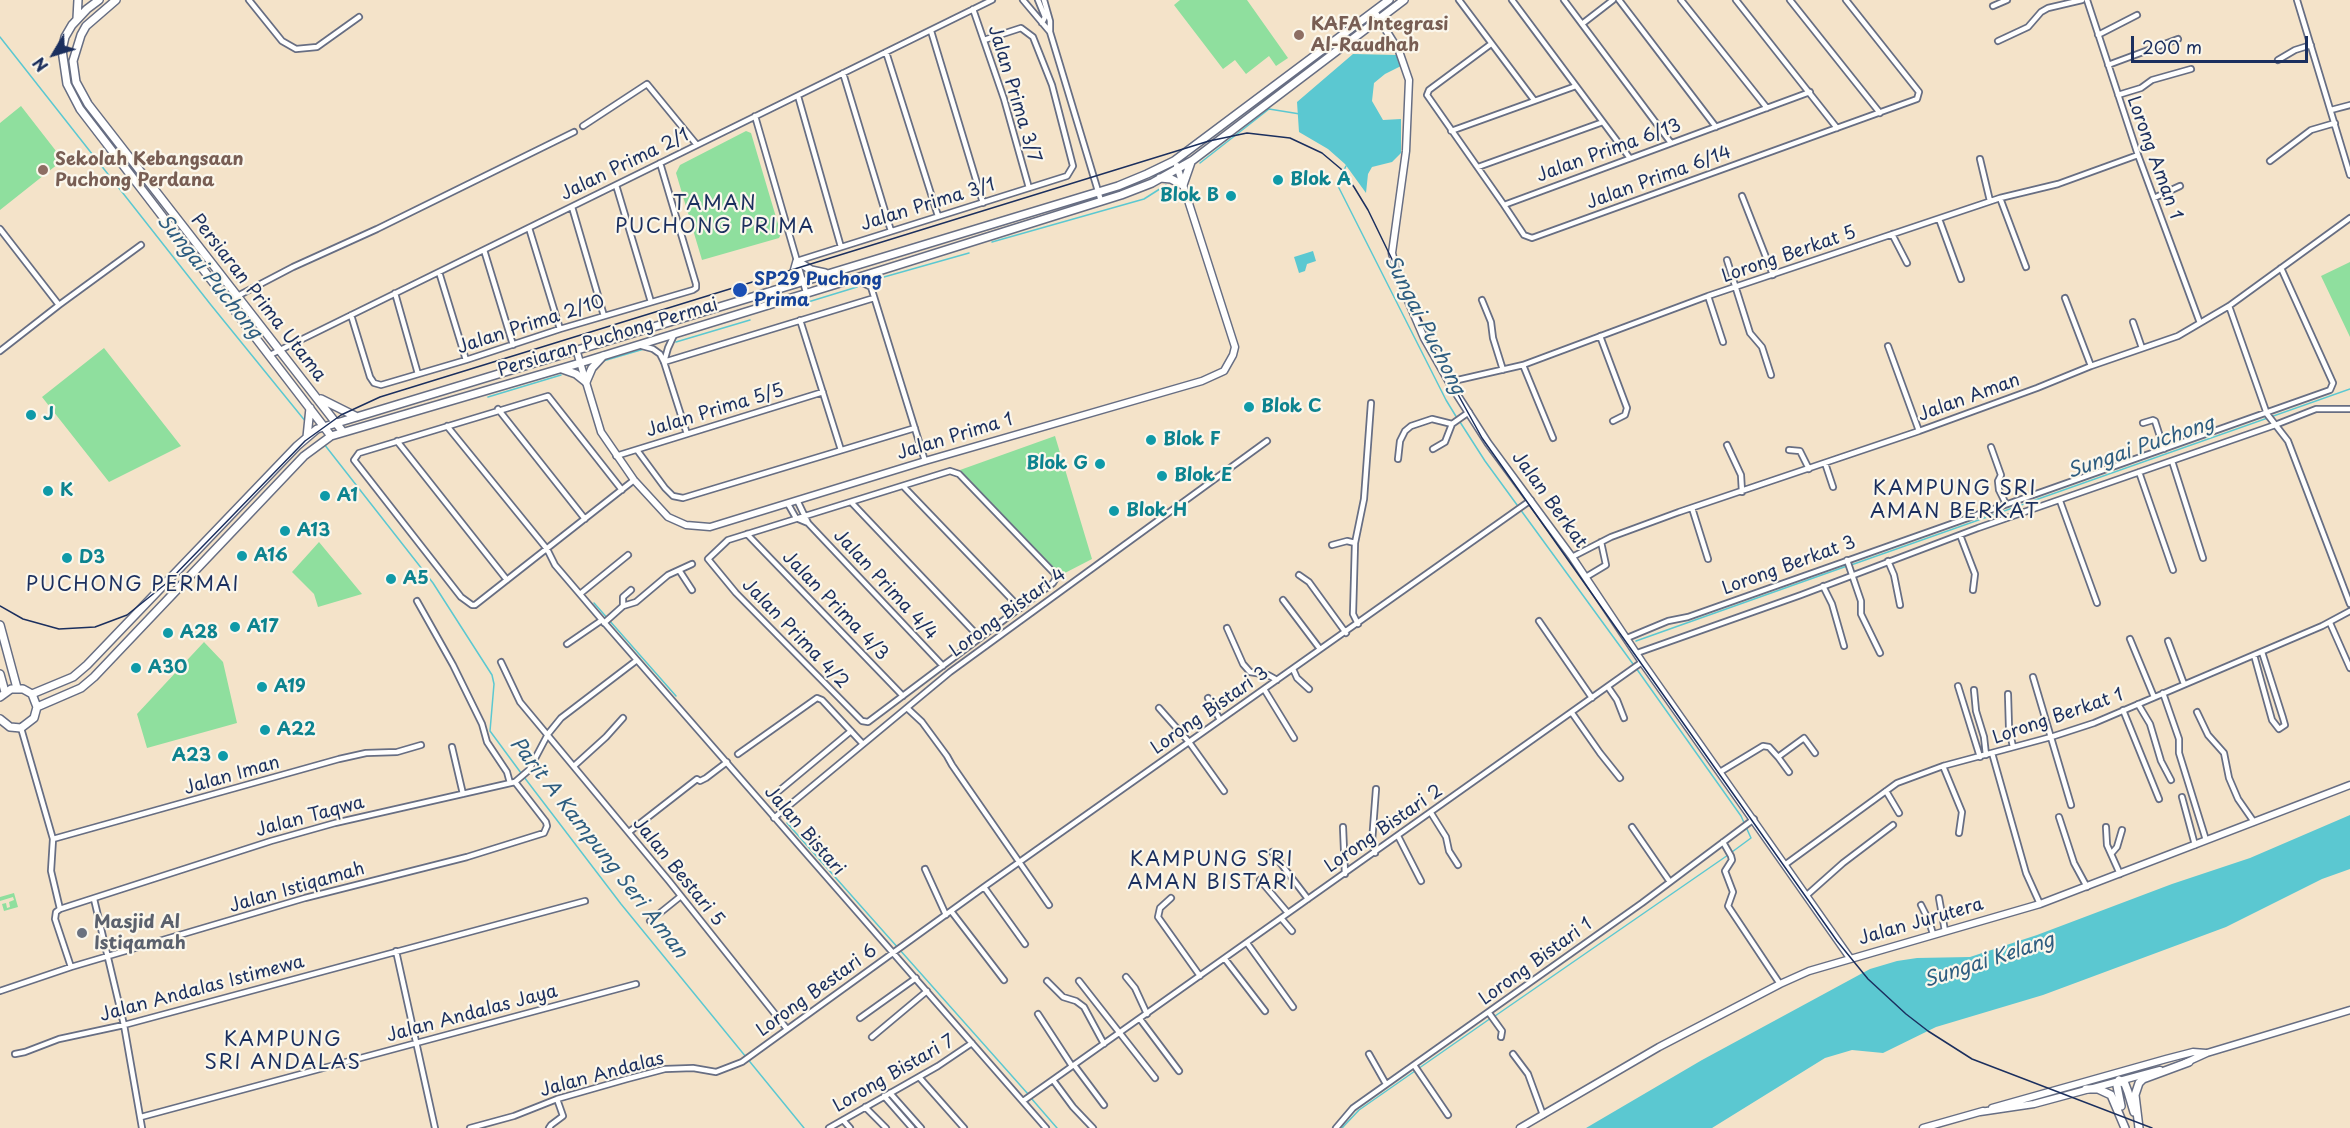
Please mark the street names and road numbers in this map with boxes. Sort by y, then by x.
street label: Jalan Prima 3/7 [983,23,1045,165]
street label: Lorong Aman 1 [2122,93,2186,223]
street label: Jalan Prima 6/13 [1534,115,1684,187]
street label: Jalan Prima 2/1 [557,124,693,206]
street label: Jalan Prima 6/14 [1584,142,1734,214]
street label: Jalan Prima 3/1 [858,174,998,236]
street label: Persiaran Prima Utama [186,210,330,386]
street label: Lorong Berkat 5 [1719,222,1859,288]
street label: Jalan Prima 2/10 [455,291,607,359]
street label: Persiaran Puchong Permai [495,294,721,382]
street label: Jalan Aman [1915,370,2023,426]
street label: Jalan Prima 5/5 [644,380,786,442]
street label: Jalan Prima 1 [894,409,1016,465]
street label: Jalan Berkat [1507,447,1591,553]
street label: Jalan Prima 4/4 [828,525,942,645]
street label: Lorong Berkat 3 [1719,532,1859,600]
street label: Jalan Prima 4/3 [777,547,893,665]
street label: Lorong Bistari 4 [946,564,1070,662]
street label: Jalan Prima 4/2 [737,575,853,693]
street label: Lorong Bistari 3 [1147,663,1273,759]
street label: Lorong Berkat 1 [1990,685,2126,749]
street label: Jalan Iman [182,752,282,800]
street label: Lorong Bistari 2 [1321,780,1447,878]
street label: Jalan Bistari [759,782,849,880]
street label: Jalan Taqwa [253,792,367,842]
street label: Jalan Bestari 5 [628,813,728,931]
street label: Jalan Istiqamah [227,858,367,918]
street label: Jalan Jurutera [1856,894,1986,950]
street label: Lorong Bistari 1 [1475,914,1597,1010]
street label: Lorong Bestari 6 [753,940,881,1042]
street label: Jalan Andalas Istimewa [98,951,306,1027]
street label: Jalan Andalas Jaya [384,981,560,1047]
street label: Lorong Bistari 7 [830,1031,958,1117]
street label: Jalan Andalas [538,1048,666,1102]

